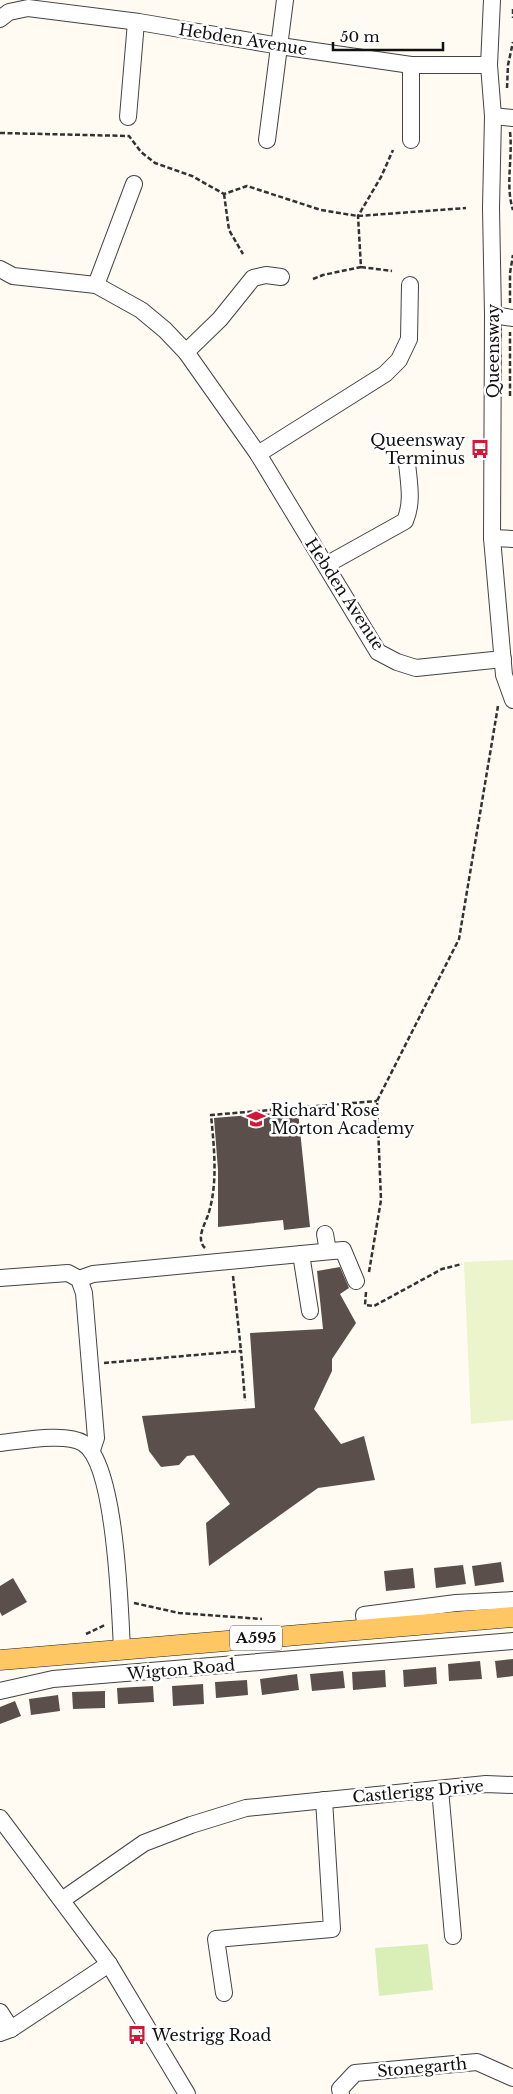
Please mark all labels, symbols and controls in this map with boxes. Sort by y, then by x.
street label: Hebden Avenue [177,19,309,59]
scale bar [333,20,443,52]
text: 50 m [340,27,380,46]
street label: Queensway [483,303,503,398]
place label: Queensway Terminus [370,430,466,468]
bus stop icon: Queensway Terminus [469,438,491,460]
street label: Hebden Avenue [301,534,389,654]
place label: Richard Rose Morton Academy [271,1100,415,1138]
school or university icon: Richard Rose Morton Academy [245,1108,267,1130]
road number: A595 [230,1626,282,1650]
street label: Wigton Road [125,1654,236,1684]
street label: Castlerigg Drive [351,1775,485,1807]
bus stop icon: Westrigg Road [126,2024,148,2046]
place label: Westrigg Road [151,2025,272,2045]
street label: Stonegarth [376,2053,468,2081]

